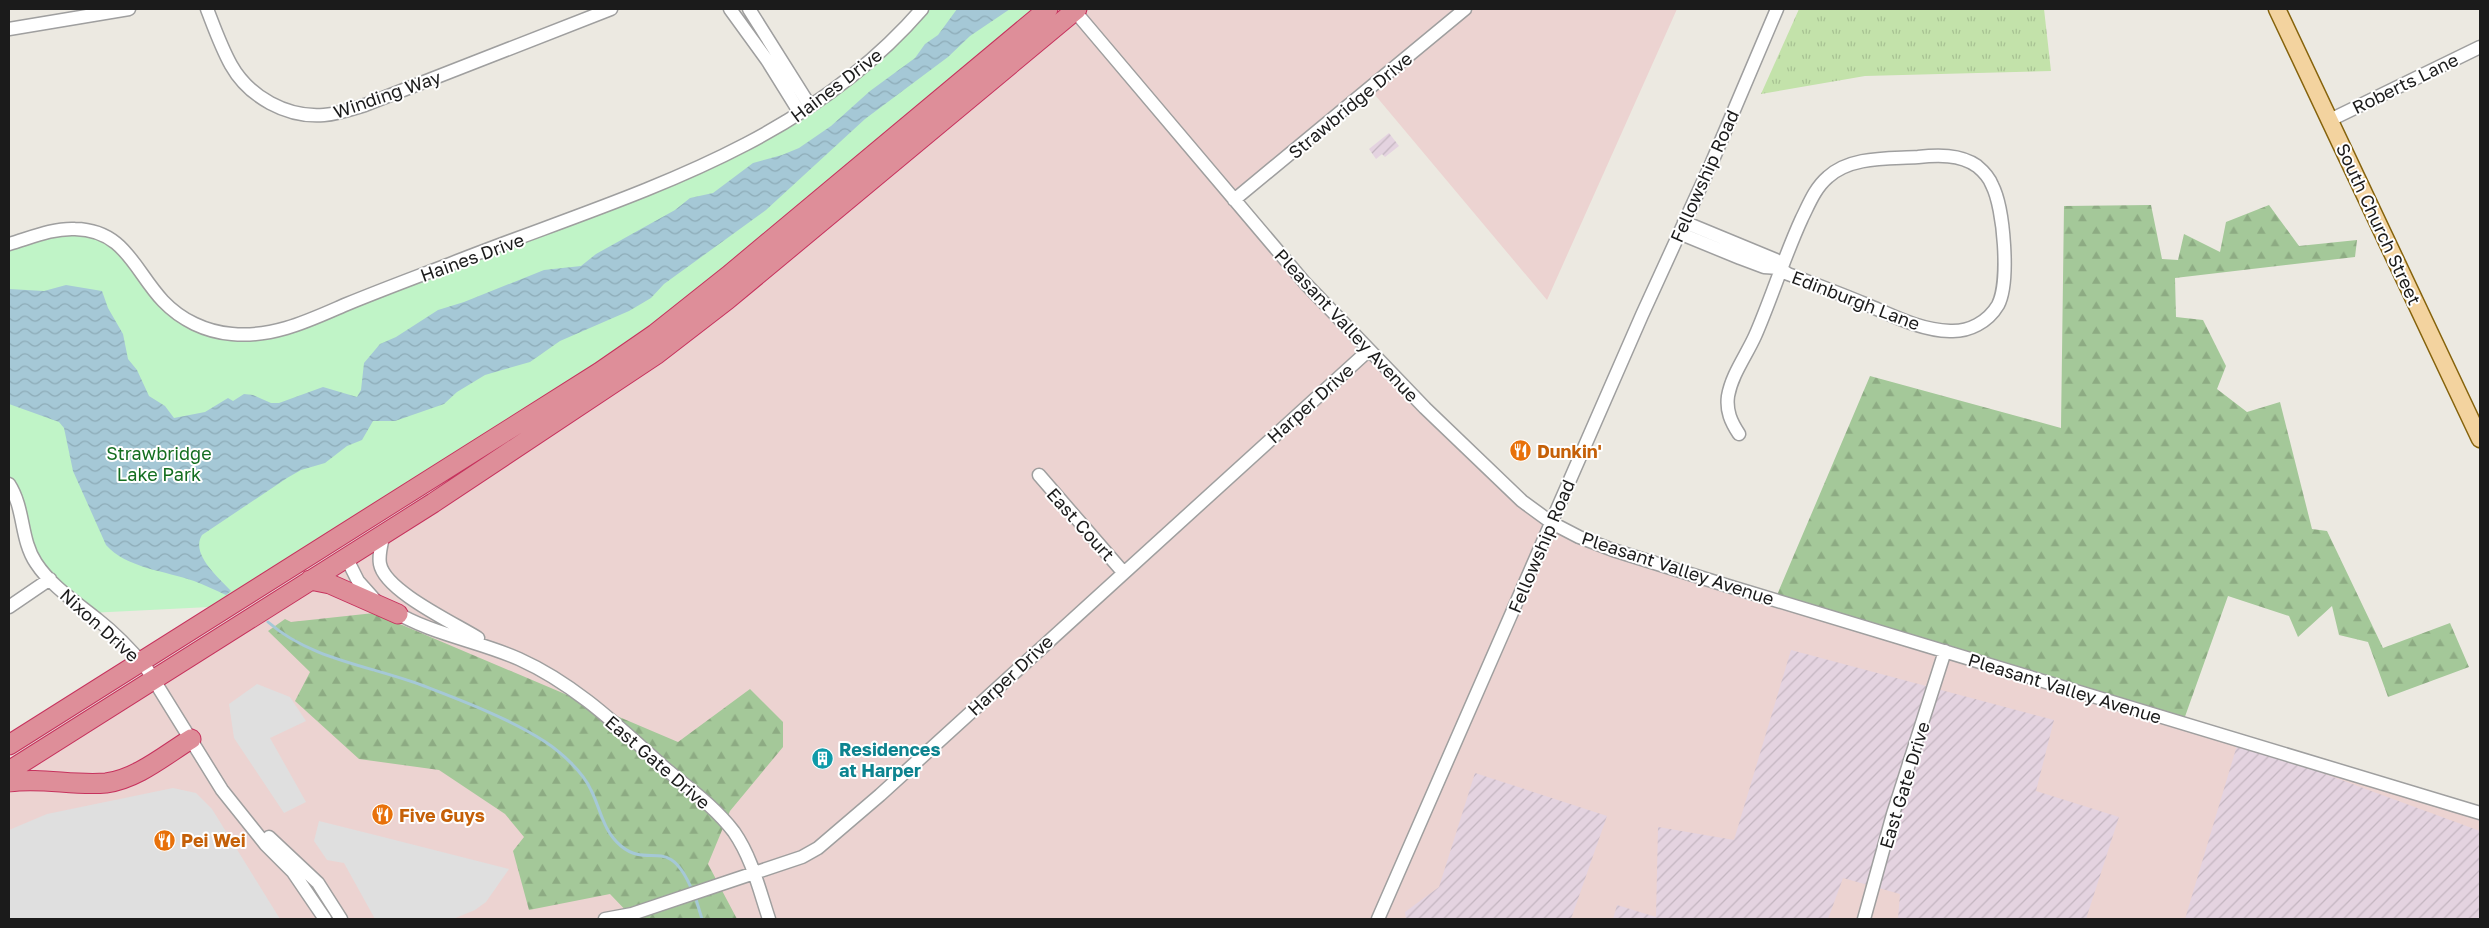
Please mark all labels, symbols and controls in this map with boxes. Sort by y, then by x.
street label: Haines Drive [786,43,886,127]
street label: Strawbridge Drive [1284,47,1416,163]
street label: Roberts Lane [2348,48,2462,118]
street label: Winding Way [330,65,444,123]
street label: Fellowship Road [1665,106,1743,246]
street label: South Church Street [2332,140,2426,308]
street label: Haines Drive [417,228,527,286]
street label: Pleasant Valley Avenue [1270,244,1424,406]
street label: Edinburgh Lane [1789,265,1923,335]
street label: Harper Drive [1262,359,1358,447]
restaurant icon: Dunkin' [1509,439,1533,463]
place label: Dunkin' [1537,440,1602,462]
park label: Strawbridge Lake Park [106,442,212,485]
street label: Fellowship Road [1503,476,1579,616]
street label: East Court [1042,483,1120,565]
street label: Pleasant Valley Avenue [1579,526,1777,610]
street label: Nixon Drive [56,584,144,666]
street label: Harper Drive [963,630,1057,720]
street label: Pleasant Valley Avenue [1966,648,2164,728]
street label: East Gate Drive [601,711,715,813]
street label: East Gate Drive [1874,719,1934,851]
place label: Residences at Harper [839,738,941,781]
building icon: Residences at Harper [811,747,835,771]
restaurant icon: Five Guys [371,803,395,827]
place label: Five Guys [399,804,485,826]
restaurant icon: Pei Wei [153,828,177,852]
place label: Pei Wei [181,829,246,851]

